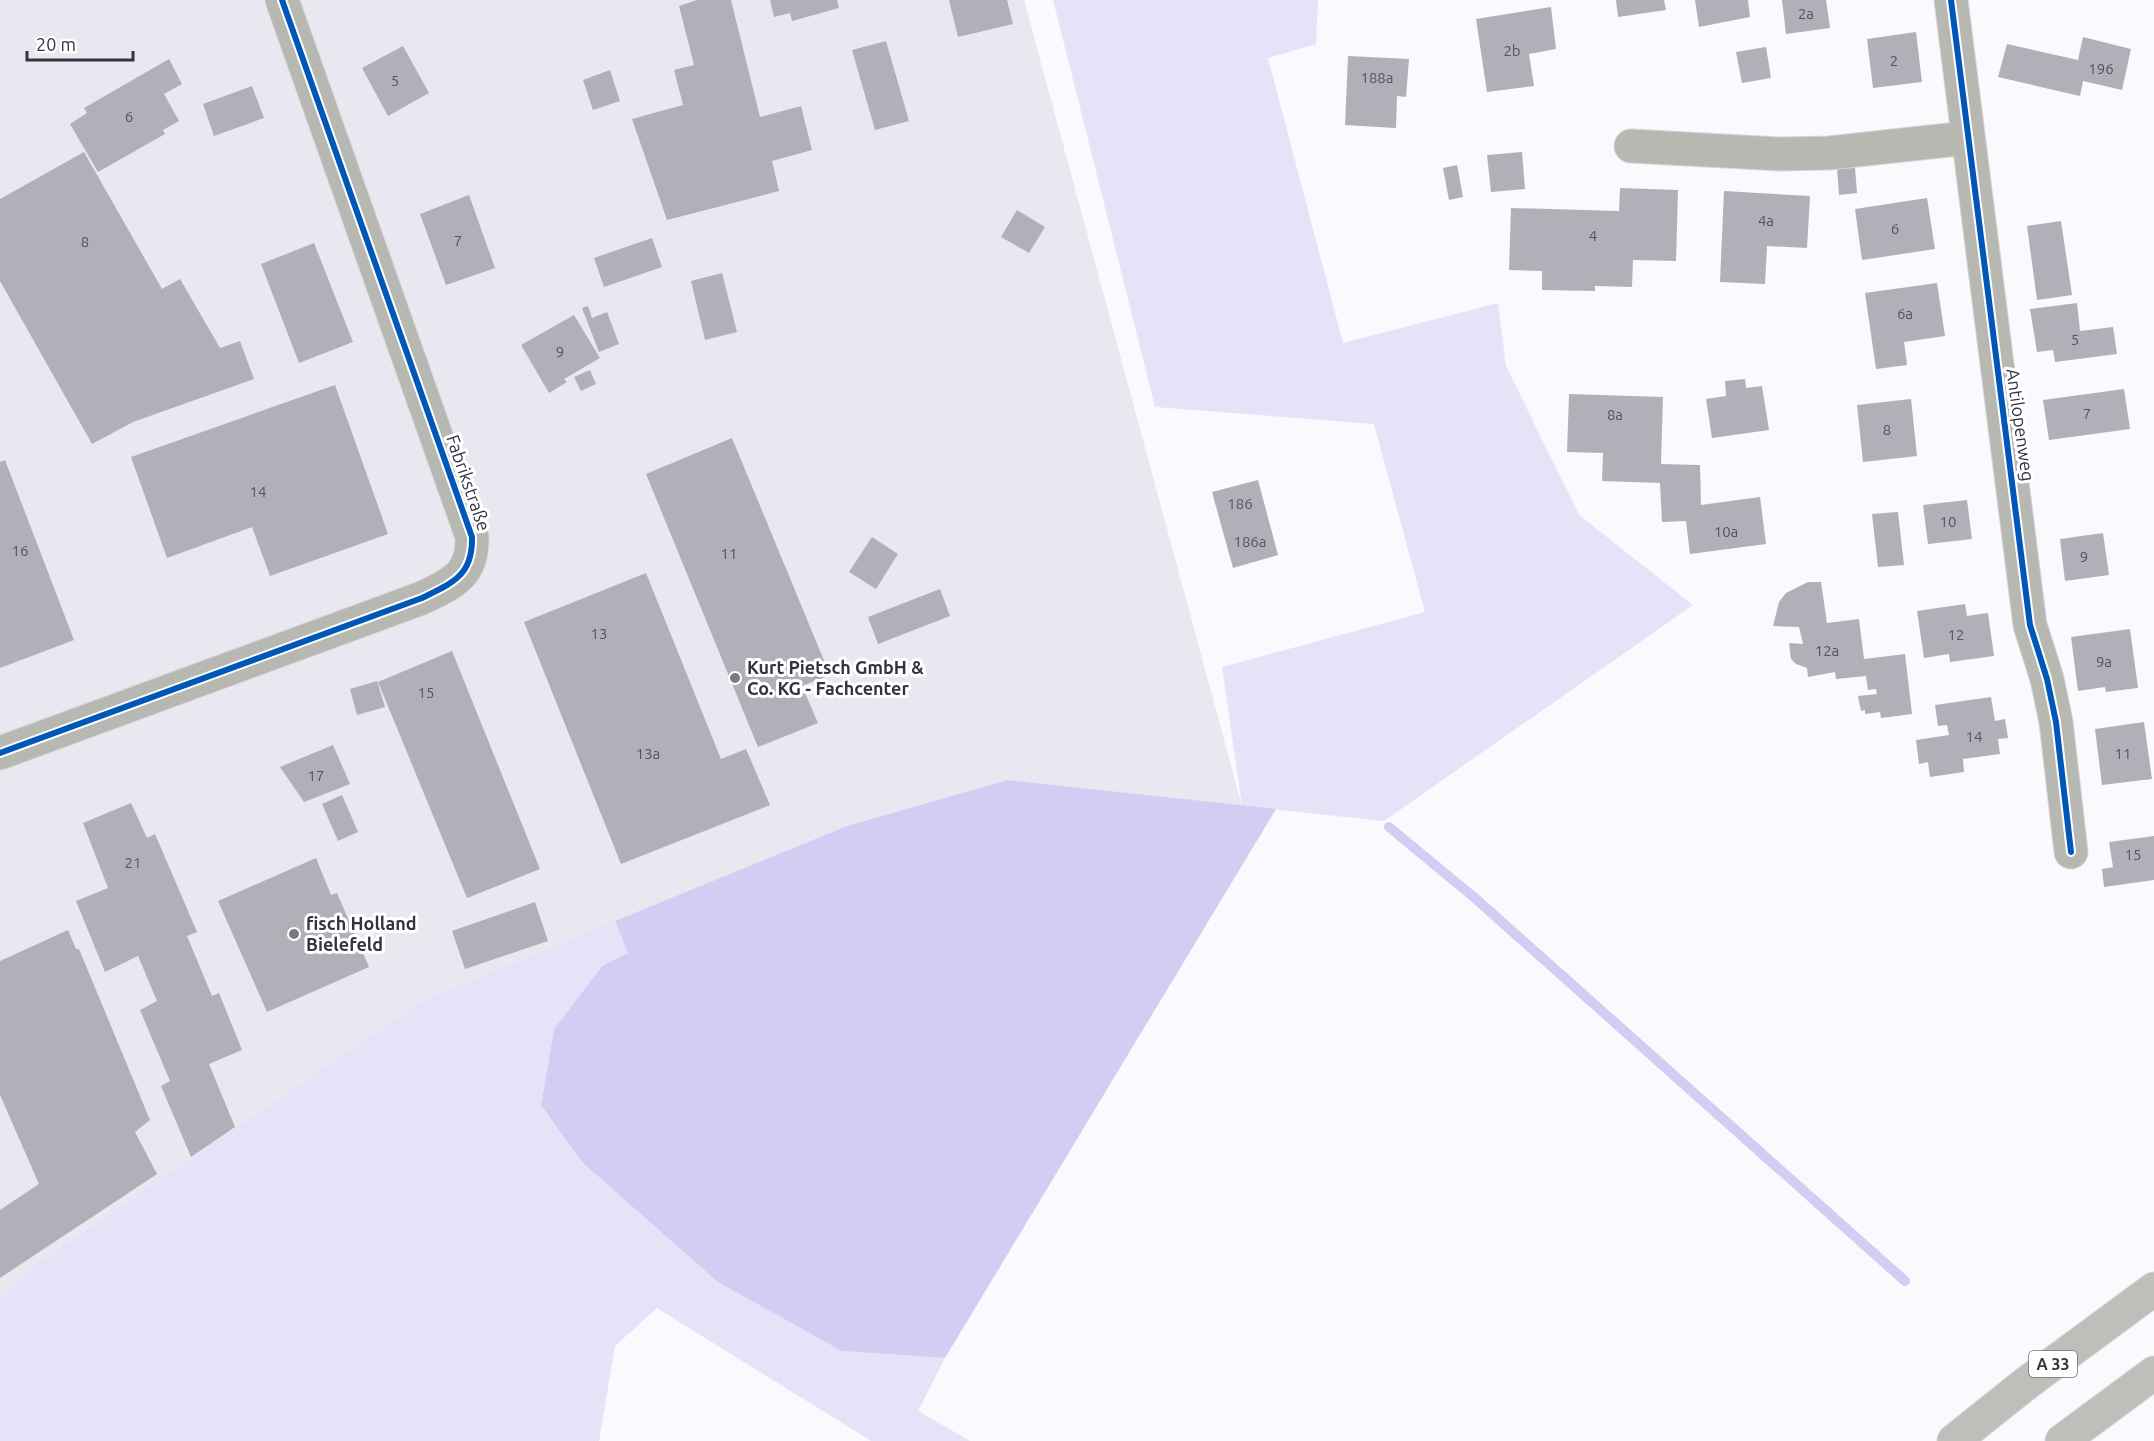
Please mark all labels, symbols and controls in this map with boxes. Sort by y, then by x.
house number: 2a [1798,5,1814,22]
scale bar [27,24,134,62]
text: 20 m [36,34,76,54]
house number: 2b [1503,42,1521,59]
house number: 2 [1890,52,1898,69]
house number: 196 [2088,60,2114,77]
house number: 188a [1360,69,1394,86]
house number: 5 [391,72,399,89]
house number: 6 [125,108,133,125]
house number: 4a [1758,212,1774,229]
house number: 6 [1891,220,1899,237]
house number: 4 [1589,227,1597,244]
house number: 7 [454,232,462,249]
house number: 8 [81,233,89,250]
house number: 6a [1897,305,1913,322]
house number: 5 [2071,331,2079,348]
house number: 9 [556,343,564,360]
street label: Antilopenweg [2003,367,2039,483]
house number: 7 [2083,405,2091,422]
house number: 8a [1607,406,1623,423]
house number: 8 [1883,421,1891,438]
street label: Fabrikstraße [443,432,495,533]
house number: 14 [250,483,266,500]
house number: 186 [1227,495,1253,512]
house number: 10 [1940,513,1956,530]
house number: 10a [1714,523,1738,540]
house number: 186a [1233,533,1267,550]
house number: 16 [12,542,28,559]
house number: 11 [721,545,737,562]
house number: 9 [2080,548,2088,565]
house number: 13 [591,625,607,642]
house number: 12 [1948,626,1964,643]
house number: 12a [1815,642,1839,659]
house number: 9a [2096,653,2112,670]
place label: Kurt Pietsch GmbH & Co. KG - Fachcenter [747,657,924,698]
marker: Kurt Pietsch GmbH & Co. KG - Fachcenter [728,671,742,685]
house number: 15 [418,684,434,701]
house number: 14 [1966,728,1982,745]
house number: 13a [636,745,660,762]
house number: 11 [2115,745,2131,762]
house number: 17 [308,767,324,784]
house number: 15 [2125,846,2141,863]
house number: 21 [125,854,141,871]
place label: fisch Holland Bielefeld [306,913,417,954]
marker: fisch Holland Bielefeld [287,927,301,941]
road number: A 33 [2029,1351,2077,1377]

